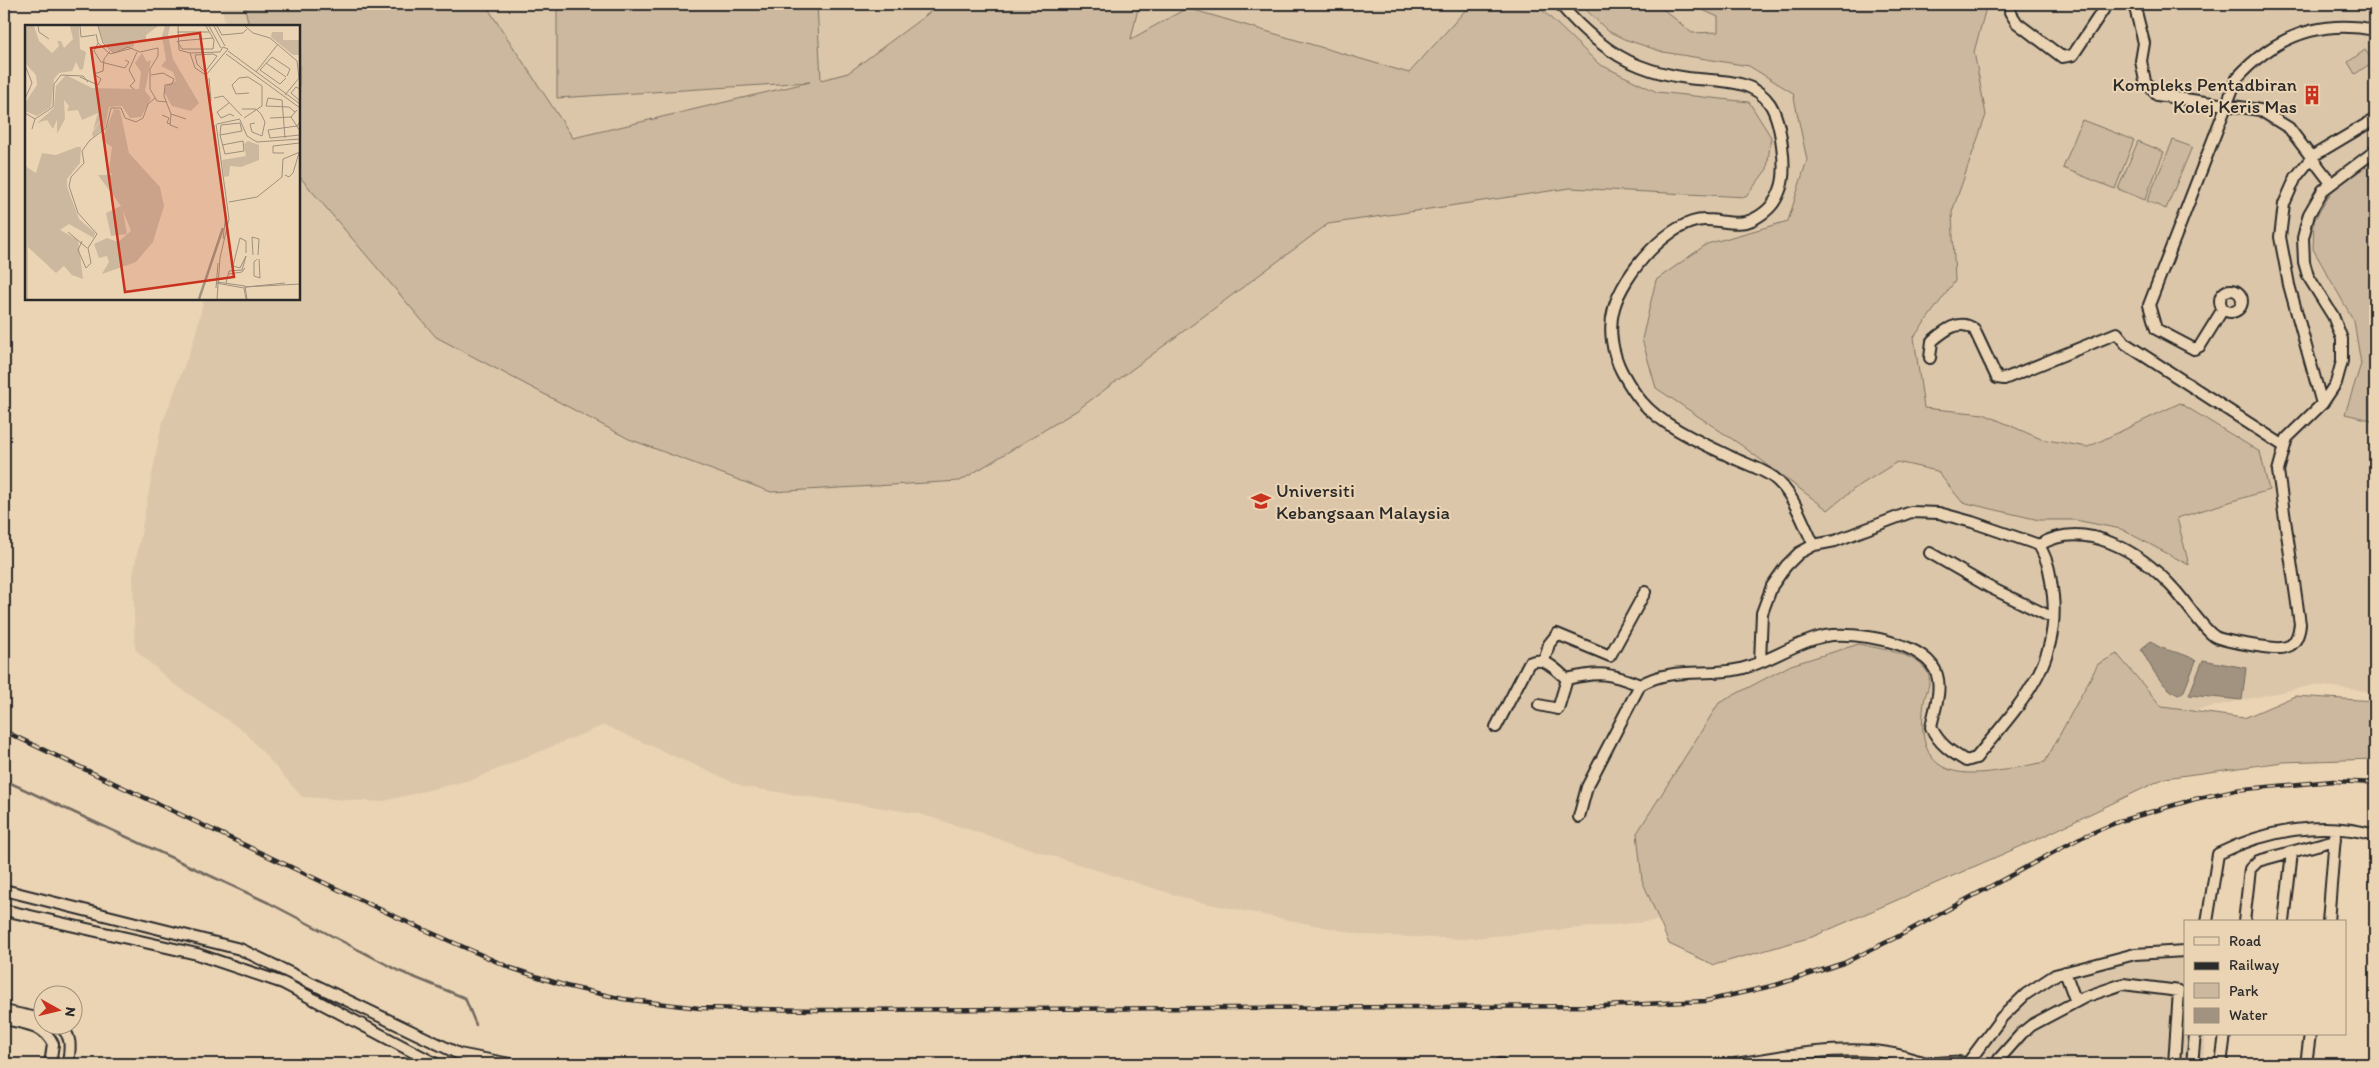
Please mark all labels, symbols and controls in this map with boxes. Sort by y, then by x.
inset map [25,25,300,300]
place label: Kompleks Pentadbiran Kolej Keris Mas [2113,73,2297,118]
building icon: Kompleks Pentadbiran Kolej Keris Mas [2301,84,2323,106]
place label: Universiti Kebangsaan Malaysia [1276,479,1450,524]
school or university icon: Universiti Kebangsaan Malaysia [1250,490,1272,512]
legend [2184,920,2346,1036]
text: Road [2229,932,2262,950]
text: Railway [2229,956,2279,974]
text: Park [2229,982,2259,1000]
north arrow [32,986,82,1036]
text: N [61,1006,79,1018]
text: Water [2229,1006,2268,1024]

